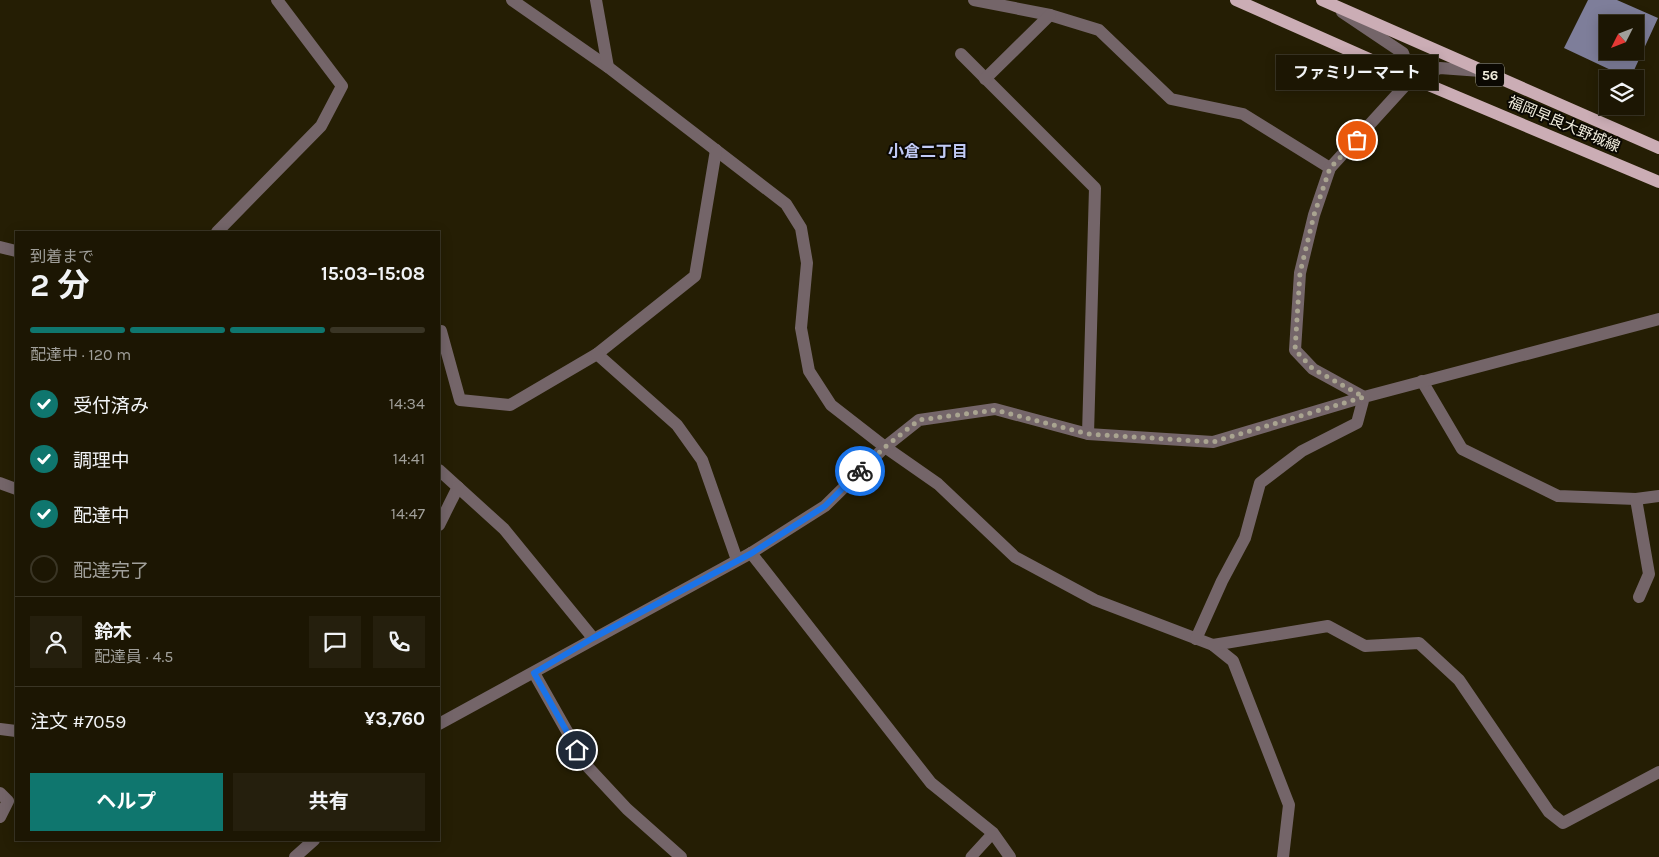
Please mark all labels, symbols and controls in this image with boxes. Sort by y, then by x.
north arrow [1599,15,1644,60]
map controls [1599,15,1644,115]
callout: ファミリーマート [1276,55,1438,90]
text: ファミリーマート [1293,63,1421,82]
road number: 56 [1476,64,1504,86]
button: layers [1599,70,1644,115]
street label: 福岡早良大野城線 [1505,92,1623,156]
pin [1336,119,1378,161]
icon: bag [1343,126,1371,154]
district label: 小倉二丁目 [888,142,968,161]
text: 到着まで [30,247,94,266]
text: 15:03–15:08 [321,263,425,285]
text: 2 分 [30,267,89,304]
text: 配達中 · 120 m [30,345,131,364]
icon: check [30,390,58,418]
text: 14:34 [389,394,425,413]
text: 受付済み [73,395,149,417]
icon: check [30,445,58,473]
courier [835,446,885,496]
text: 14:41 [393,449,425,468]
text: 調理中 [73,450,130,472]
icon: bike [846,457,874,485]
icon: check [30,500,58,528]
text: 14:47 [391,504,425,523]
text: 配達中 [73,505,130,527]
text: 配達完了 [73,560,149,582]
button: person [30,616,82,668]
button: chat [309,616,361,668]
button: phone [373,616,425,668]
text: 鈴木 [94,621,132,643]
text: 配達員 · 4.5 [94,647,173,666]
text: ¥3,760 [364,708,425,730]
text: 注文 #7059 [30,711,126,733]
pin [556,729,598,771]
icon: home [563,736,591,764]
button: ヘルプ [30,773,223,831]
button: 共有 [233,773,425,831]

